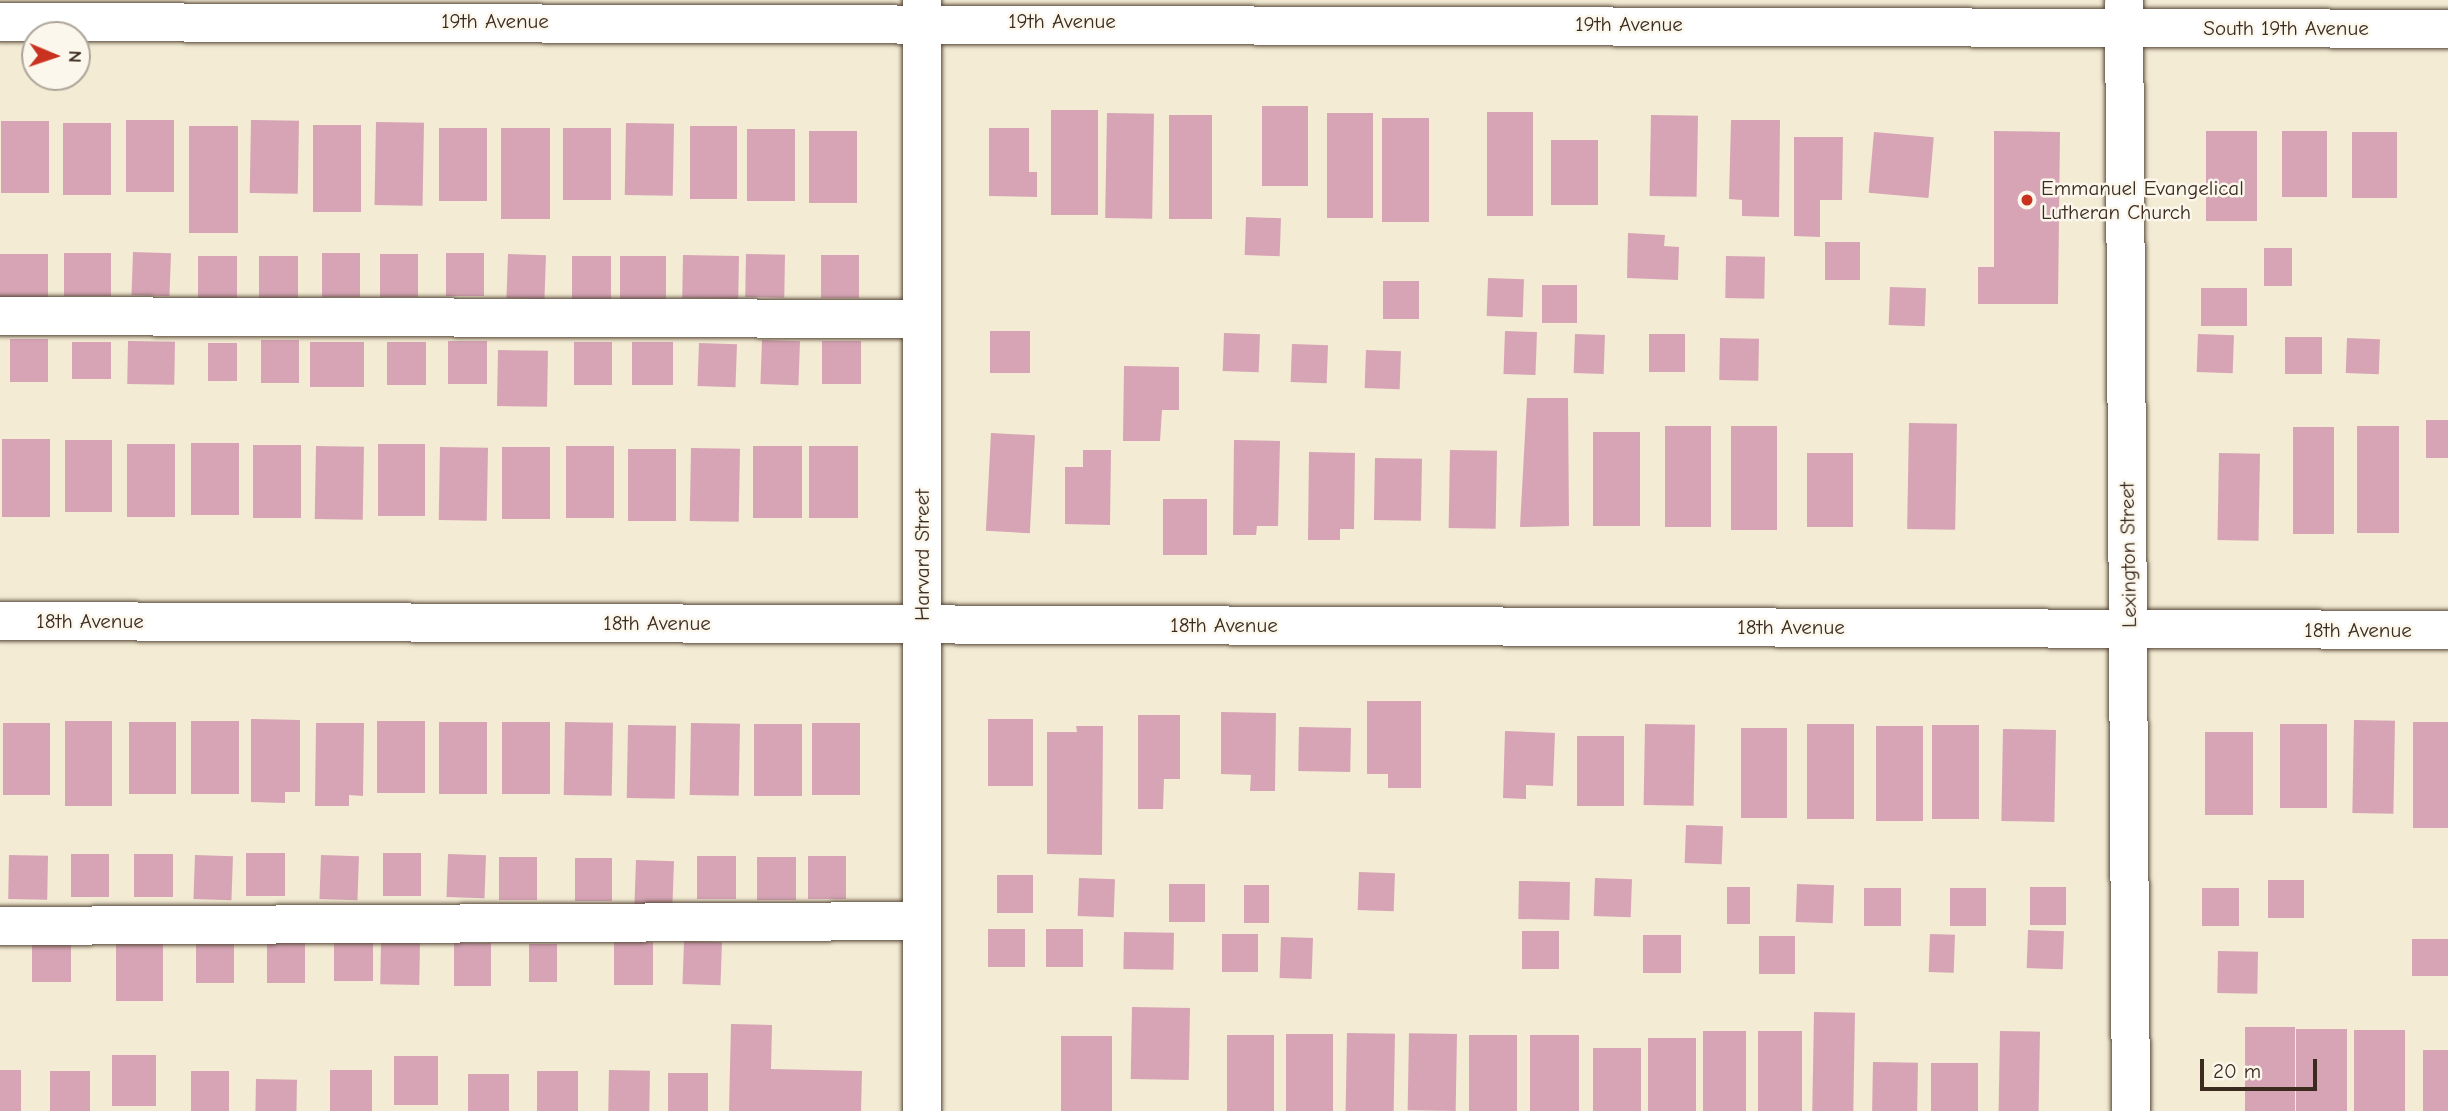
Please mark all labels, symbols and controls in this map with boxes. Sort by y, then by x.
street label: 19th Avenue [441,8,549,34]
street label: 19th Avenue [1008,8,1116,34]
street label: 19th Avenue [1575,11,1683,37]
street label: South 19th Avenue [2203,15,2369,41]
north arrow [21,21,91,91]
text: N [64,50,86,63]
place label: Emmanuel Evangelical Lutheran Church [2041,175,2244,225]
marker: Emmanuel Evangelical Lutheran Church [2019,192,2035,208]
street label: Lexington Street [2114,482,2142,628]
street label: Harvard Street [909,489,935,621]
street label: 18th Avenue [36,608,144,634]
street label: 18th Avenue [603,610,711,636]
street label: 18th Avenue [1170,612,1278,638]
street label: 18th Avenue [1737,614,1845,640]
street label: 18th Avenue [2304,617,2412,643]
scale bar [2203,1044,2320,1088]
text: 20 m [2213,1059,2261,1083]

